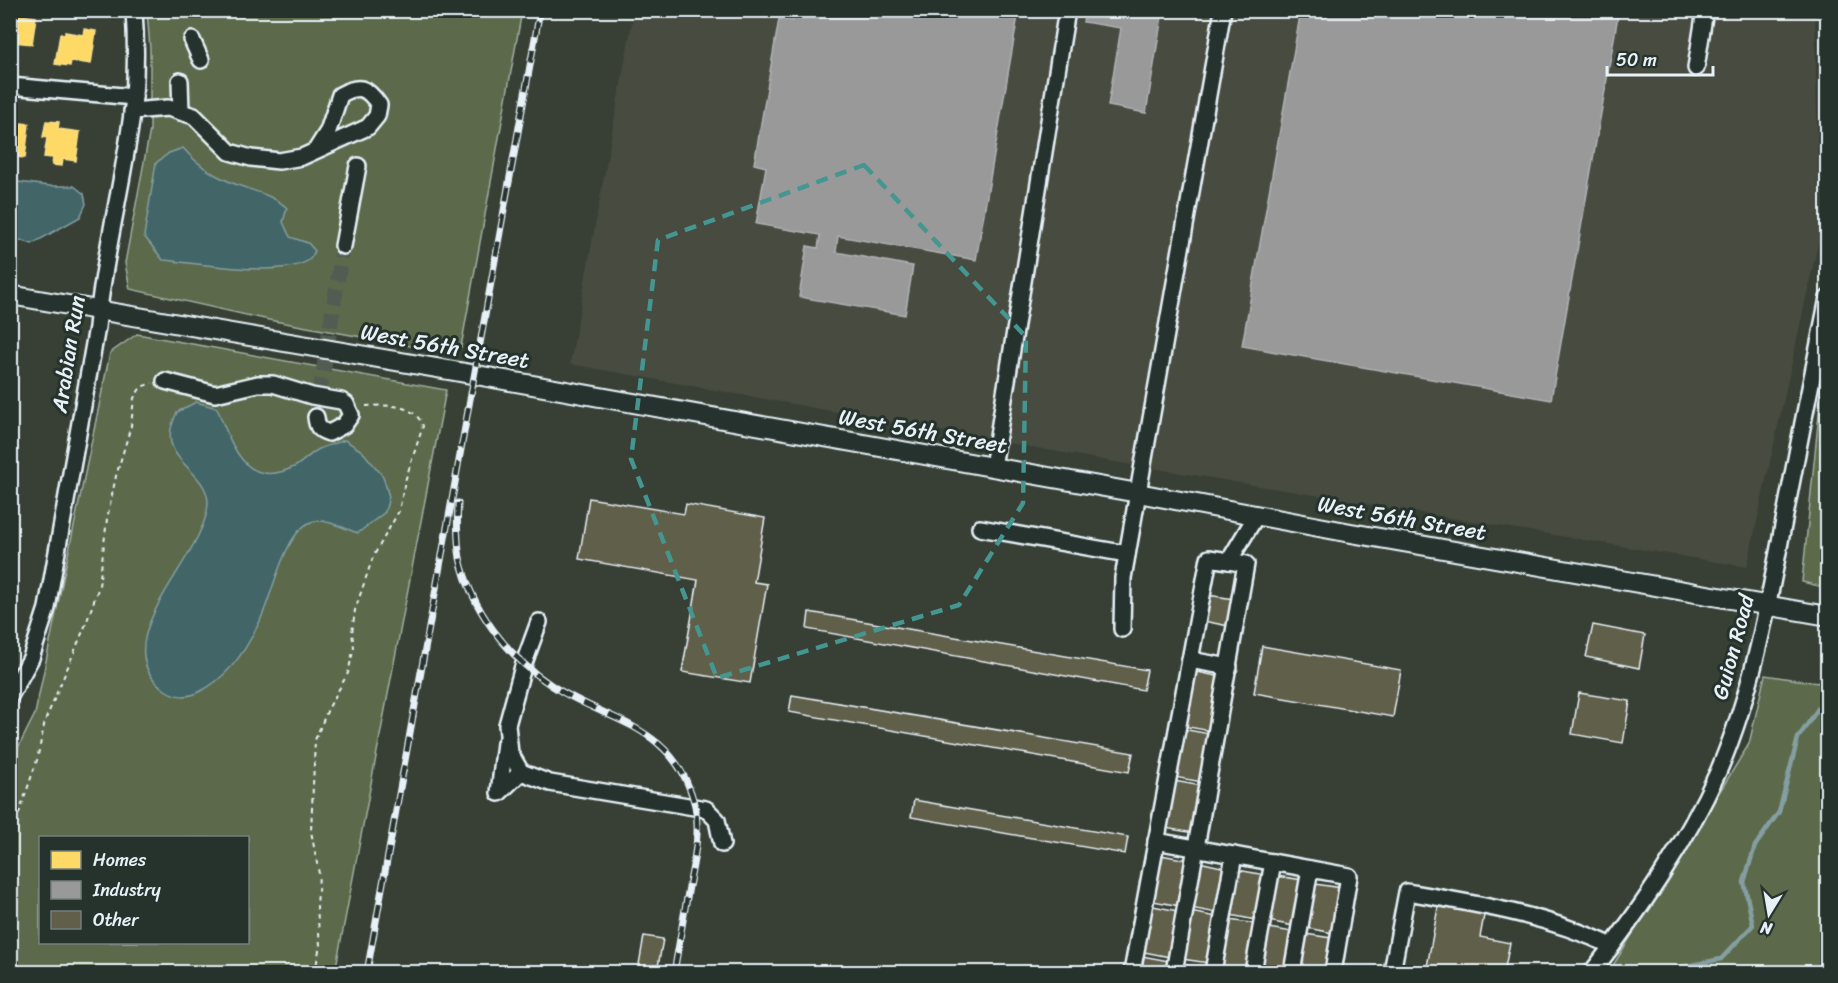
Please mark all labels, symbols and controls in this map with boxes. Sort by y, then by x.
scale bar [1607,39,1714,77]
text: 50 m [1616,44,1657,76]
street label: Arabian Run [39,293,97,416]
street label: West 56th Street [358,312,533,380]
street label: West 56th Street [836,397,1011,465]
street label: West 56th Street [1315,484,1490,552]
street label: Guion Road [1700,589,1766,704]
legend [39,836,249,944]
text: Homes [93,844,147,876]
text: Industry [92,874,162,906]
north arrow [1739,884,1799,944]
text: Other [93,904,140,936]
text: N [1757,913,1775,944]

